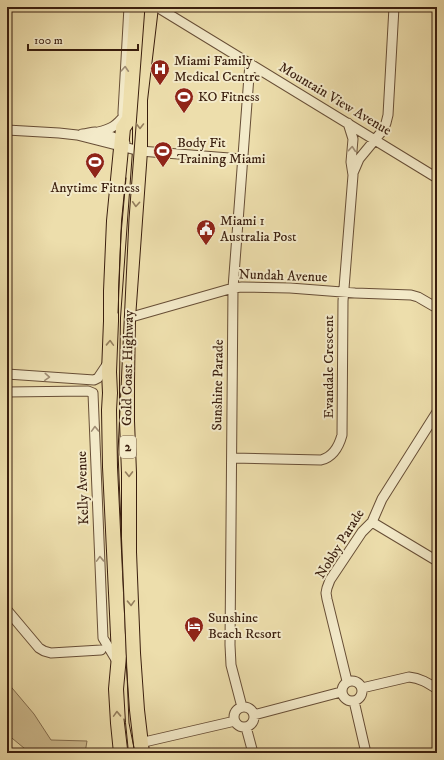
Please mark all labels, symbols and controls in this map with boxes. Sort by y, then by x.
scale bar [28,26,138,52]
text: 100 m [34,33,63,48]
place label: Miami Family Medical Centre [174,52,260,86]
hospital icon: Miami Family Medical Centre [149,58,171,86]
street label: Mountain View Avenue [275,58,395,140]
one-way arrow [121,66,129,72]
sports icon: KO Fitness [173,86,195,114]
place label: KO Fitness [198,88,260,106]
one-way arrow [136,123,144,129]
place label: Body Fit Training Miami [177,134,266,168]
sports icon: Body Fit Training Miami [152,140,174,168]
one-way arrow [347,146,356,152]
sports icon: Anytime Fitness [84,151,106,179]
place label: Anytime Fitness [50,179,140,197]
one-way arrow [131,201,140,207]
place label: Miami 1 Australia Post [220,212,297,246]
public building icon: Miami 1 Australia Post [195,218,217,246]
street label: Nundah Avenue [238,265,328,287]
street label: Gold Coast Highway [118,310,138,426]
street label: Evandale Crescent [320,315,338,419]
street label: Sunshine Parade [208,339,228,431]
one-way arrow [106,340,115,346]
one-way arrow [44,372,50,381]
one-way arrow [90,426,99,432]
road number: 2 [120,436,136,458]
street label: Kelly Avenue [73,451,93,525]
one-way arrow [124,471,133,477]
street label: Nobby Parade [311,506,369,582]
one-way arrow [96,556,104,562]
one-way arrow [127,600,135,606]
place label: Sunshine Beach Resort [208,609,282,643]
hotel icon: Sunshine Beach Resort [183,615,205,643]
one-way arrow [113,711,122,717]

